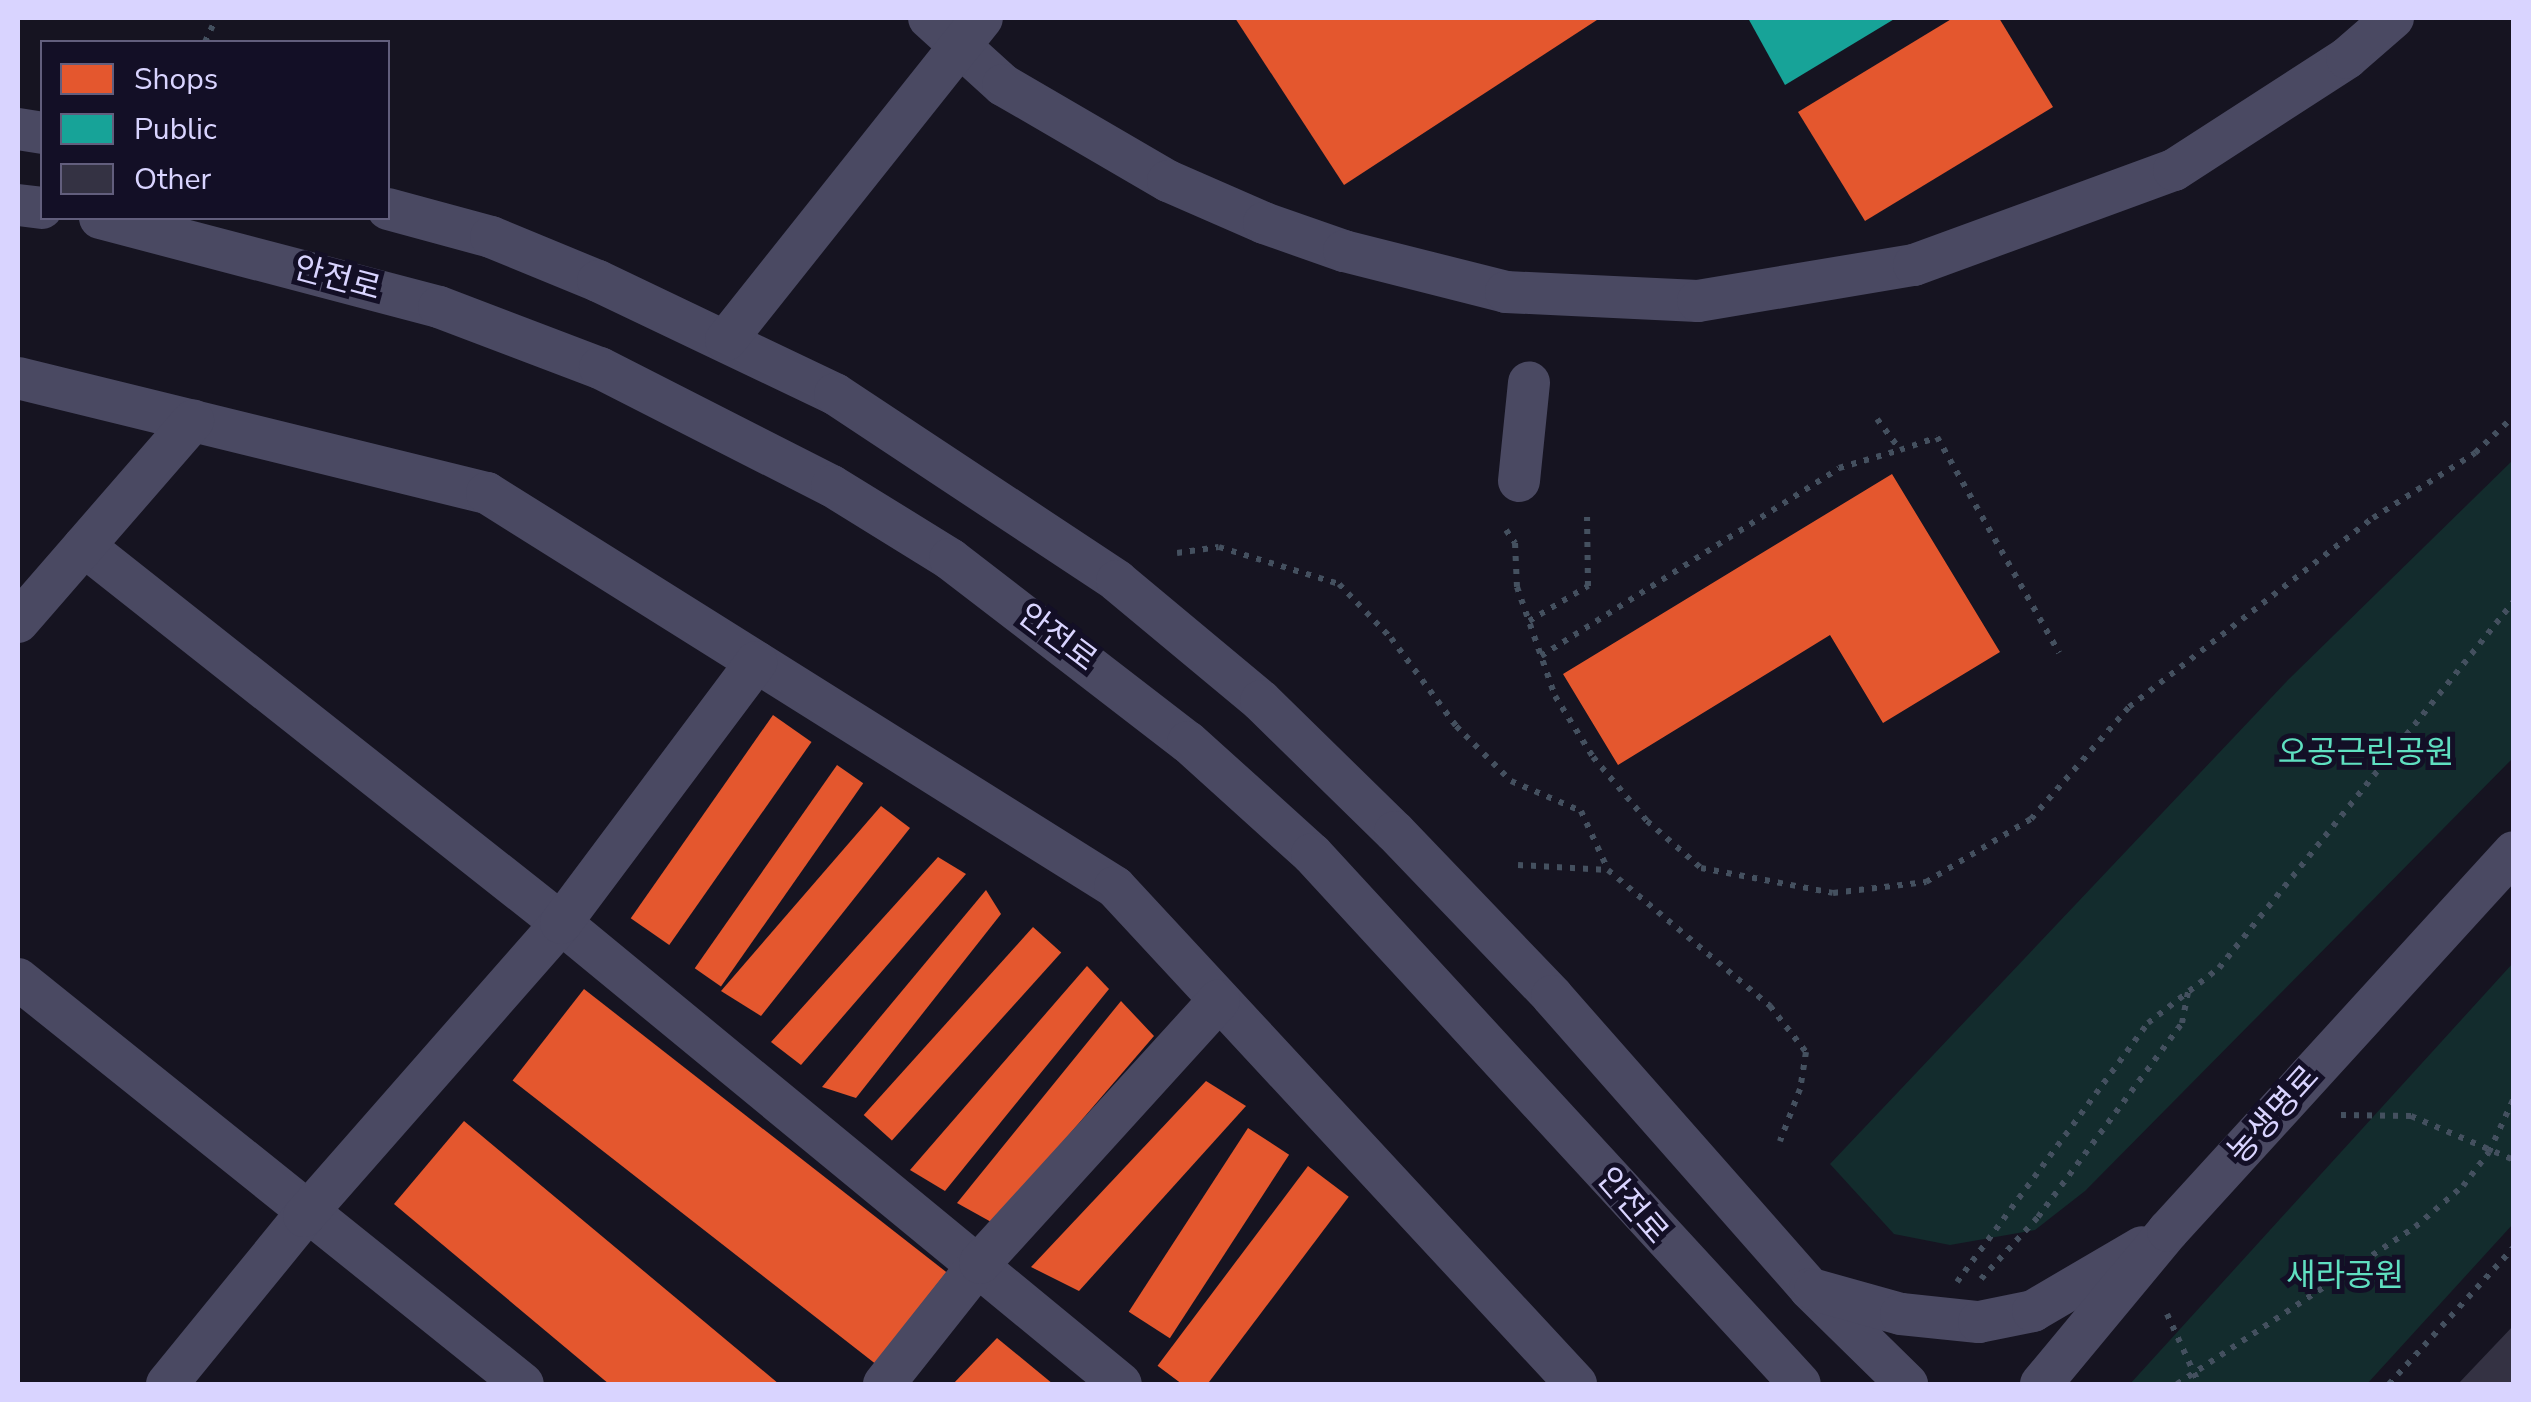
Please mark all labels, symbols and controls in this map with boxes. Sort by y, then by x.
legend [40,40,390,220]
text: Shops [134,59,218,100]
text: Public [134,109,217,150]
text: Other [134,159,211,200]
street label: 안전로 [289,249,385,309]
street label: 안전로 [1010,596,1104,680]
park label: 오공근린공원 [2278,734,2454,772]
street label: 농생명로 [2220,1058,2328,1172]
street label: 안전로 [1589,1160,1675,1252]
park label: 새라공원 [2286,1257,2404,1295]

